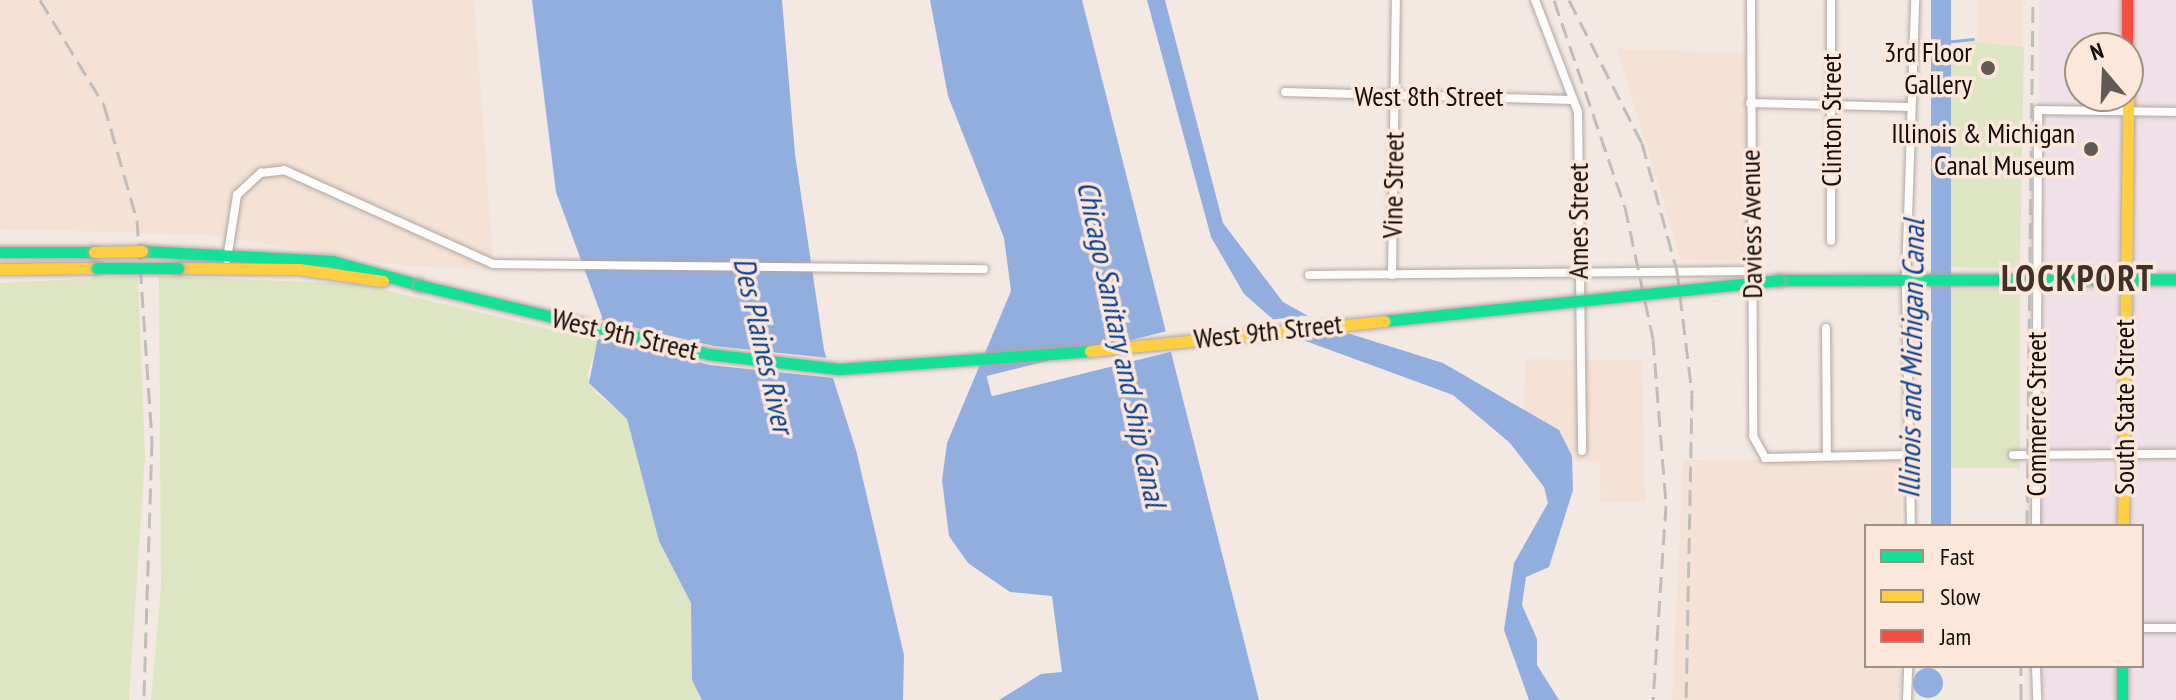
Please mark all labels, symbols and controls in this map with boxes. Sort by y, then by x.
north arrow [2064,32,2144,112]
place label: 3rd Floor Gallery [1884,35,1972,101]
text: N [2087,36,2107,66]
street label: Clinton Street [1814,53,1848,187]
marker: 3rd Floor Gallery [1979,59,1997,77]
street label: West 8th Street [1355,79,1503,113]
place label: Illinois & Michigan Canal Museum [1891,116,2075,182]
street label: Vine Street [1375,131,1411,239]
marker: Illinois & Michigan Canal Museum [2082,140,2100,158]
street label: Daviess Avenue [1733,149,1769,299]
street label: Ames Street [1561,163,1595,279]
water label: Chicago Sanitary and Ship Canal [1070,177,1174,511]
water label: Illinois and Michigan Canal [1891,219,1931,499]
water label: Des Plaines River [726,254,802,436]
district label: LOCKPORT [2001,256,2155,300]
street label: West 9th Street [549,301,701,367]
street label: West 9th Street [1192,307,1344,355]
street label: South State Street [2107,319,2141,495]
street label: Commerce Street [2019,332,2053,496]
legend [1864,524,2144,668]
text: Fast [1940,541,1974,572]
text: Slow [1940,581,1980,612]
text: Jam [1940,621,1971,652]

